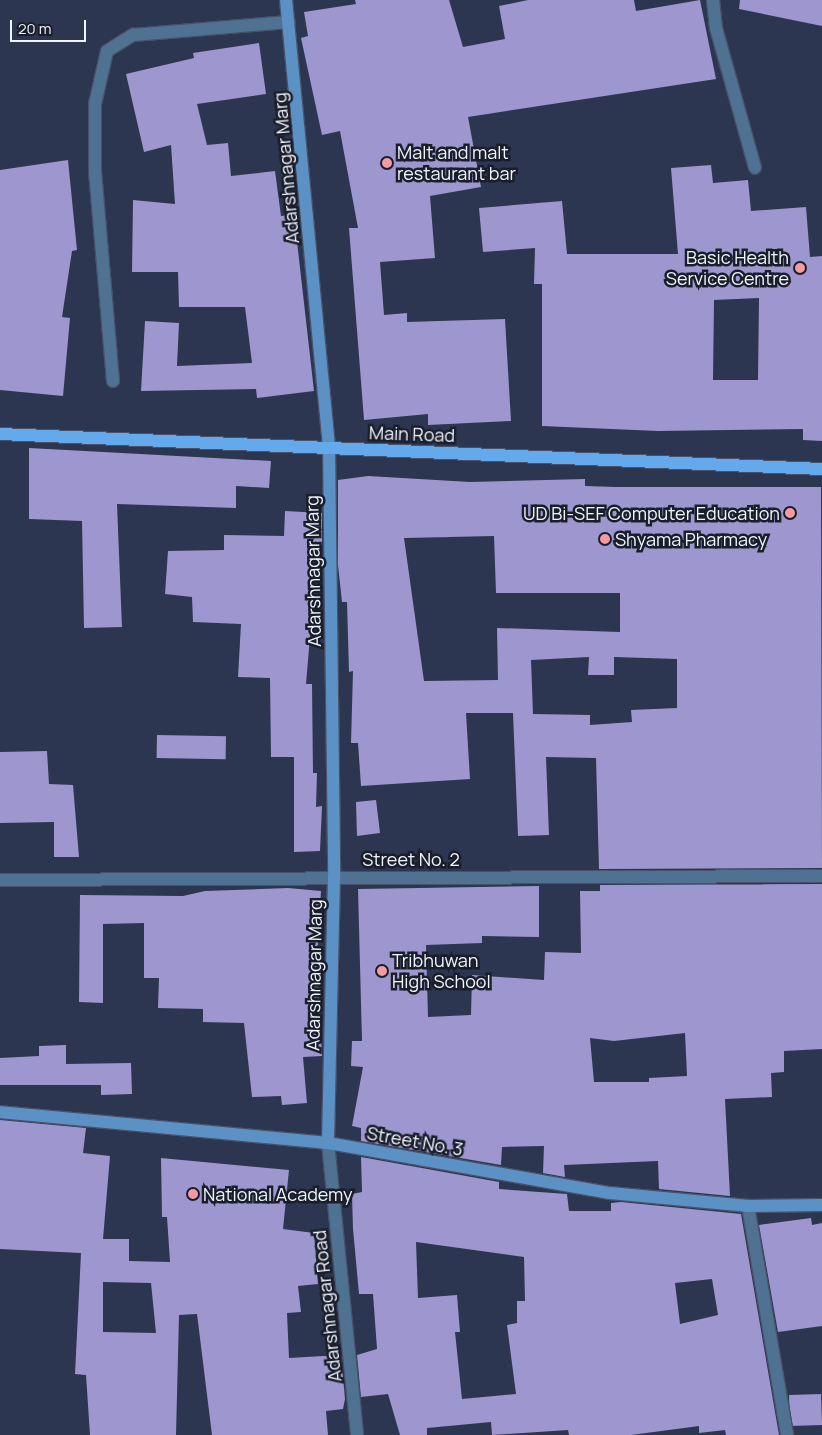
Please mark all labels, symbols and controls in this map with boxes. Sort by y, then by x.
scale bar [12,10,89,42]
text: 20 m [18,18,51,39]
street label: Adarshnagar Marg [269,92,303,244]
place label: Malt and malt restaurant bar [397,142,516,184]
marker: Malt and malt restaurant bar [381,157,393,169]
place label: Basic Health Service Centre [666,247,789,290]
marker: Basic Health Service Centre [793,261,807,275]
street label: Main Road [369,422,455,446]
street label: Adarshnagar Marg [301,495,325,647]
place label: UD Bi-SEF Computer Education [523,502,780,524]
marker: UD Bi-SEF Computer Education [784,507,796,519]
place label: Shyama Pharmacy [615,528,767,550]
marker: Shyama Pharmacy [599,533,611,545]
street label: Street No. 2 [362,848,460,870]
street label: Adarshnagar Marg [302,899,326,1051]
place label: Tribhuwan High School [392,950,491,992]
marker: Tribhuwan High School [376,965,388,977]
street label: Street No. 3 [365,1122,465,1160]
place label: National Academy [203,1183,352,1205]
marker: National Academy [187,1188,199,1200]
street label: Adarshnagar Road [308,1229,346,1383]

